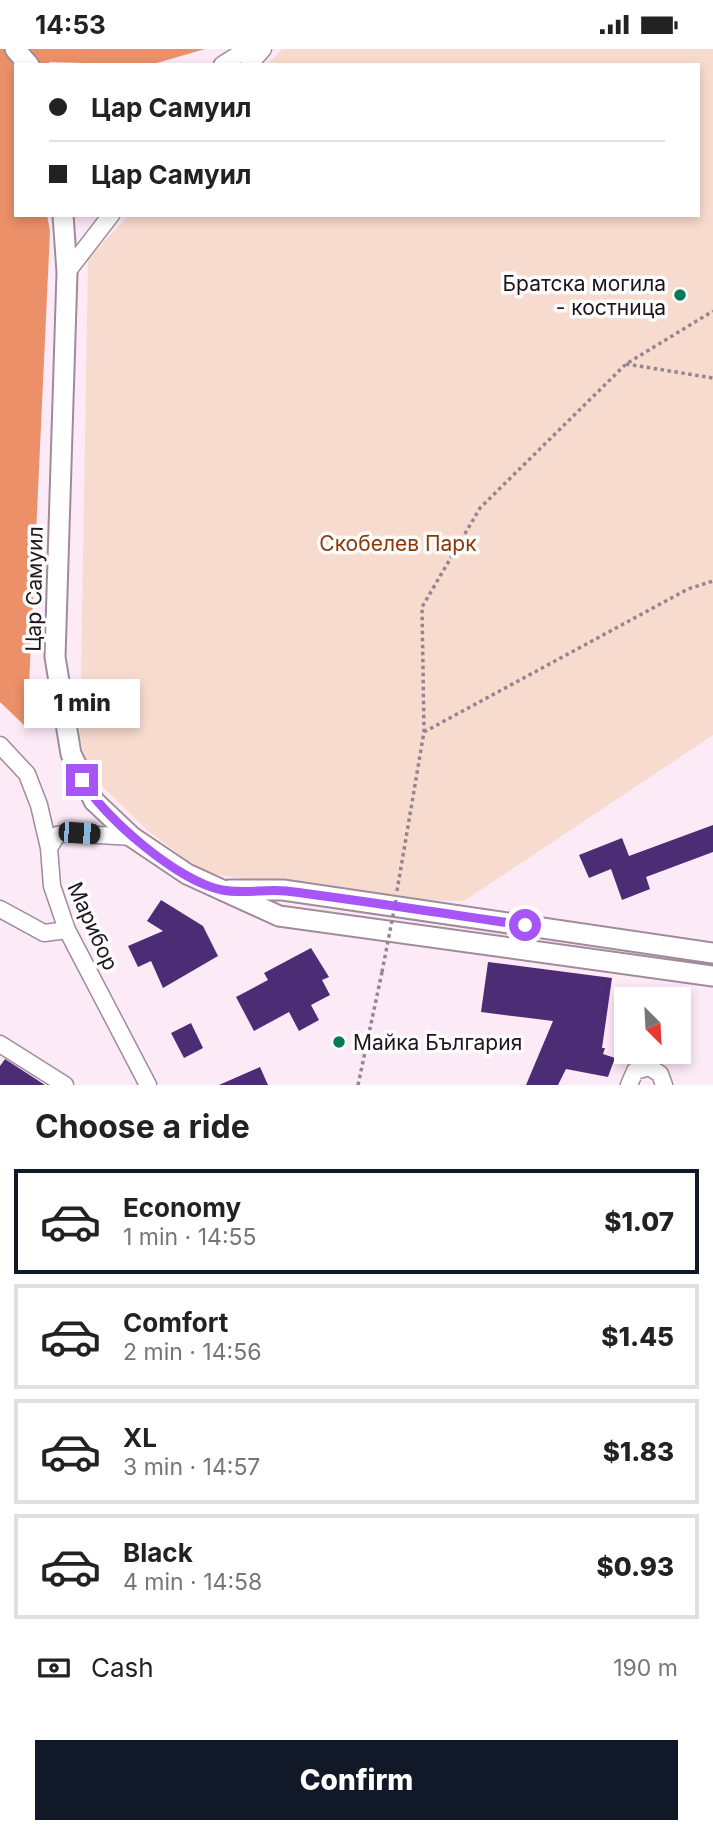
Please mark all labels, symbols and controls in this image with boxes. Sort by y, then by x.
text: 14:53 [35,9,106,40]
text: Цар Самуил [91,92,252,123]
text: Цар Самуил [91,159,252,190]
place label: Братска могила - костница [503,271,666,320]
marker: Братска могила - костница [672,287,688,303]
street label: Цар Самуил [20,526,48,652]
park label: Скобелев Парк [319,531,477,556]
callout: 1 min [24,679,140,727]
text: 1 min [53,689,111,717]
route end [66,764,98,796]
car [58,821,101,845]
street label: Марибор [62,878,124,974]
route start [509,909,541,941]
north arrow [614,987,691,1064]
map controls [614,987,691,1064]
place label: Майка България [353,1030,522,1055]
marker: Майка България [331,1034,347,1050]
text: Choose a ride [35,1107,250,1146]
icon: car [39,1190,102,1253]
text: Economy [123,1192,241,1223]
text: $1.07 [604,1206,674,1237]
text: 1 min · 14:55 [123,1223,257,1251]
icon: car [39,1305,102,1368]
text: Comfort [123,1307,228,1338]
text: $1.45 [601,1321,674,1352]
text: 2 min · 14:56 [123,1338,261,1366]
icon: car [39,1420,102,1483]
text: XL [123,1422,157,1453]
text: $1.83 [603,1436,674,1467]
text: 3 min · 14:57 [123,1453,260,1481]
icon: car [39,1535,102,1598]
text: Black [123,1537,193,1568]
text: $0.93 [597,1551,674,1582]
text: 4 min · 14:58 [123,1568,262,1596]
icon: cash [35,1649,73,1687]
text: Cash [91,1652,154,1683]
text: 190 m [613,1654,678,1682]
button: Confirm [35,1740,678,1820]

